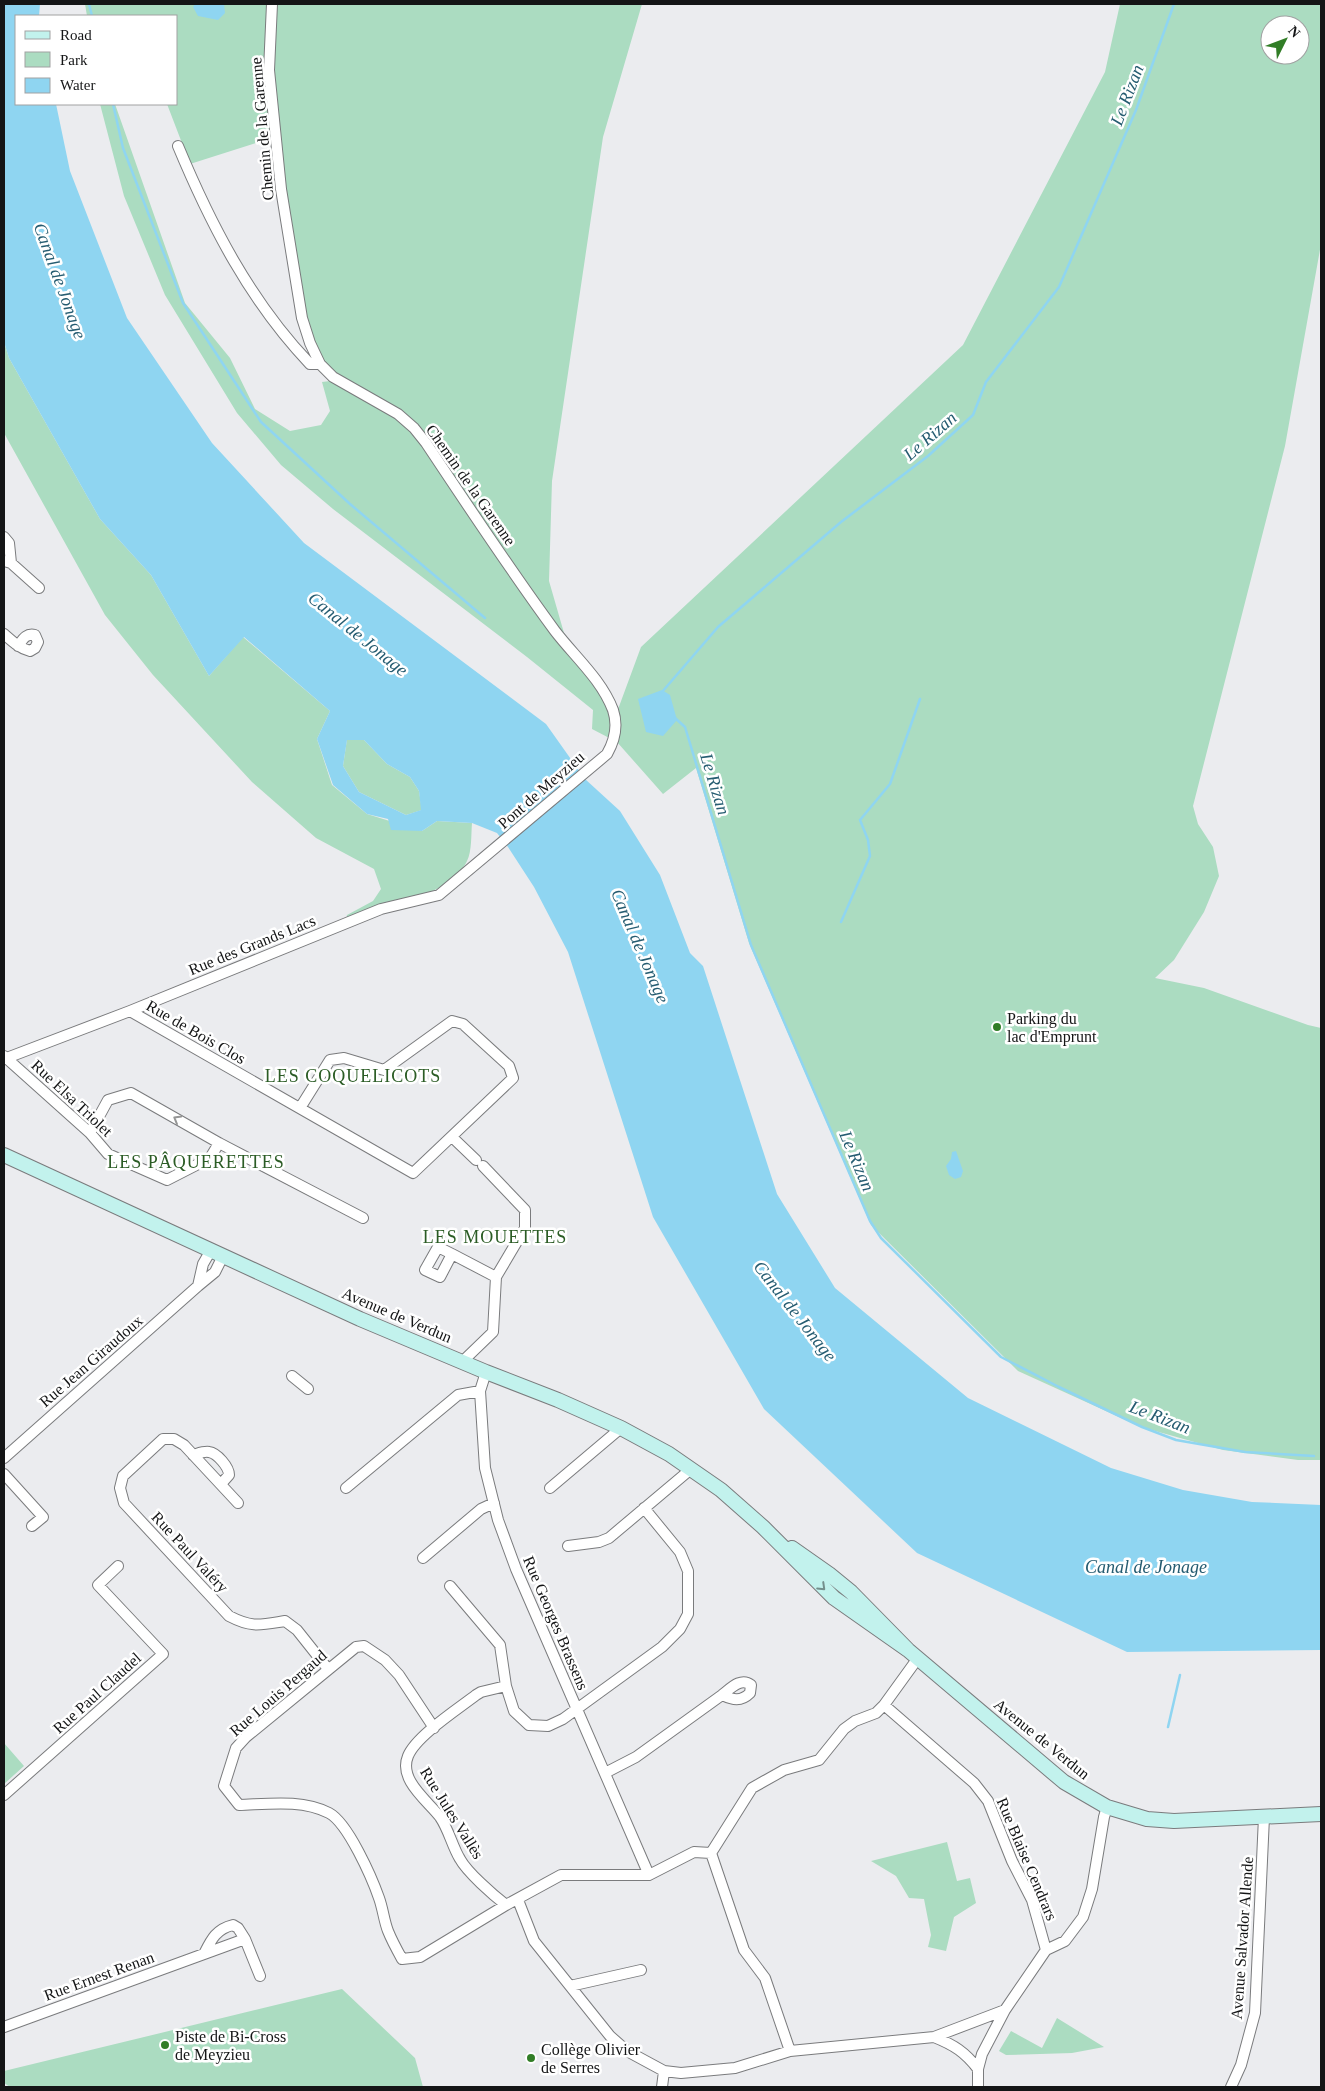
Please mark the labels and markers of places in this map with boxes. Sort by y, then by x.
place label: Parking du lac d'Emprunt [1007,1010,1097,1046]
marker: Parking du lac d'Emprunt [991,1021,1003,1033]
place label: Piste de Bi-Cross de Meyzieu [175,2028,286,2064]
marker: Piste de Bi-Cross de Meyzieu [159,2039,171,2051]
place label: Collège Olivier de Serres [541,2041,641,2076]
marker: Collège Olivier de Serres [525,2052,537,2064]

